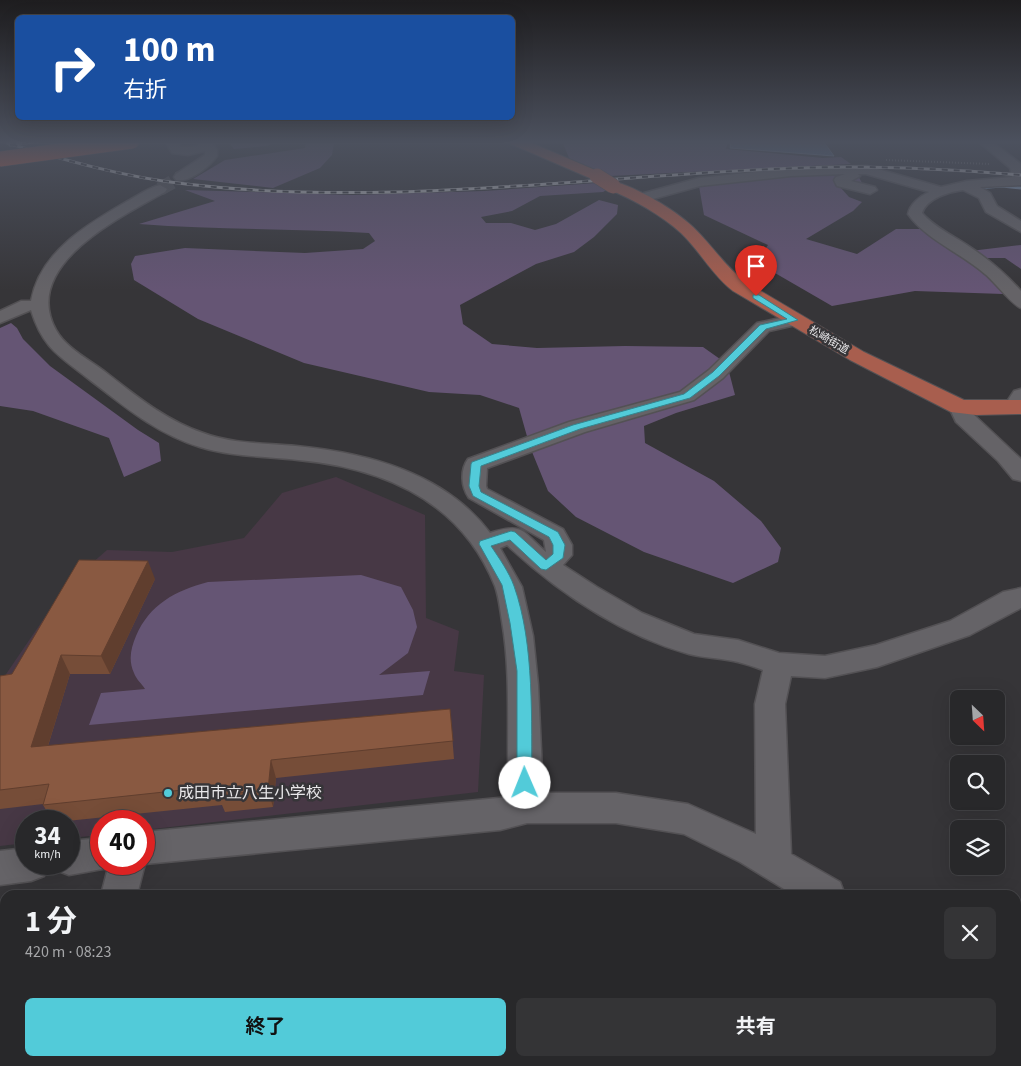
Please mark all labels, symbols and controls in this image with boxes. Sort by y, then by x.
text: 100 m [123,25,215,75]
icon: right [40,35,105,100]
text: 右折 [123,74,167,106]
pin [735,245,777,296]
icon: arrive [742,252,770,280]
street label: 松崎街道 [806,323,852,357]
north arrow [950,690,1005,745]
map controls [950,690,1005,875]
button: search [950,755,1005,810]
position arrow [498,756,550,808]
place label: 成田市立八生小学校 [178,782,322,804]
marker: 成田市立八生小学校 [162,787,174,799]
speed limit sign: 40 [90,810,155,875]
text: 34 [34,818,61,854]
button: layers [950,820,1005,875]
text: km/h [34,846,61,863]
text: 1 分 [25,900,77,943]
button: close [944,907,996,959]
text: 420 m · 08:23 [25,941,112,963]
button: 終了 [25,998,506,1056]
button: 共有 [516,998,996,1056]

